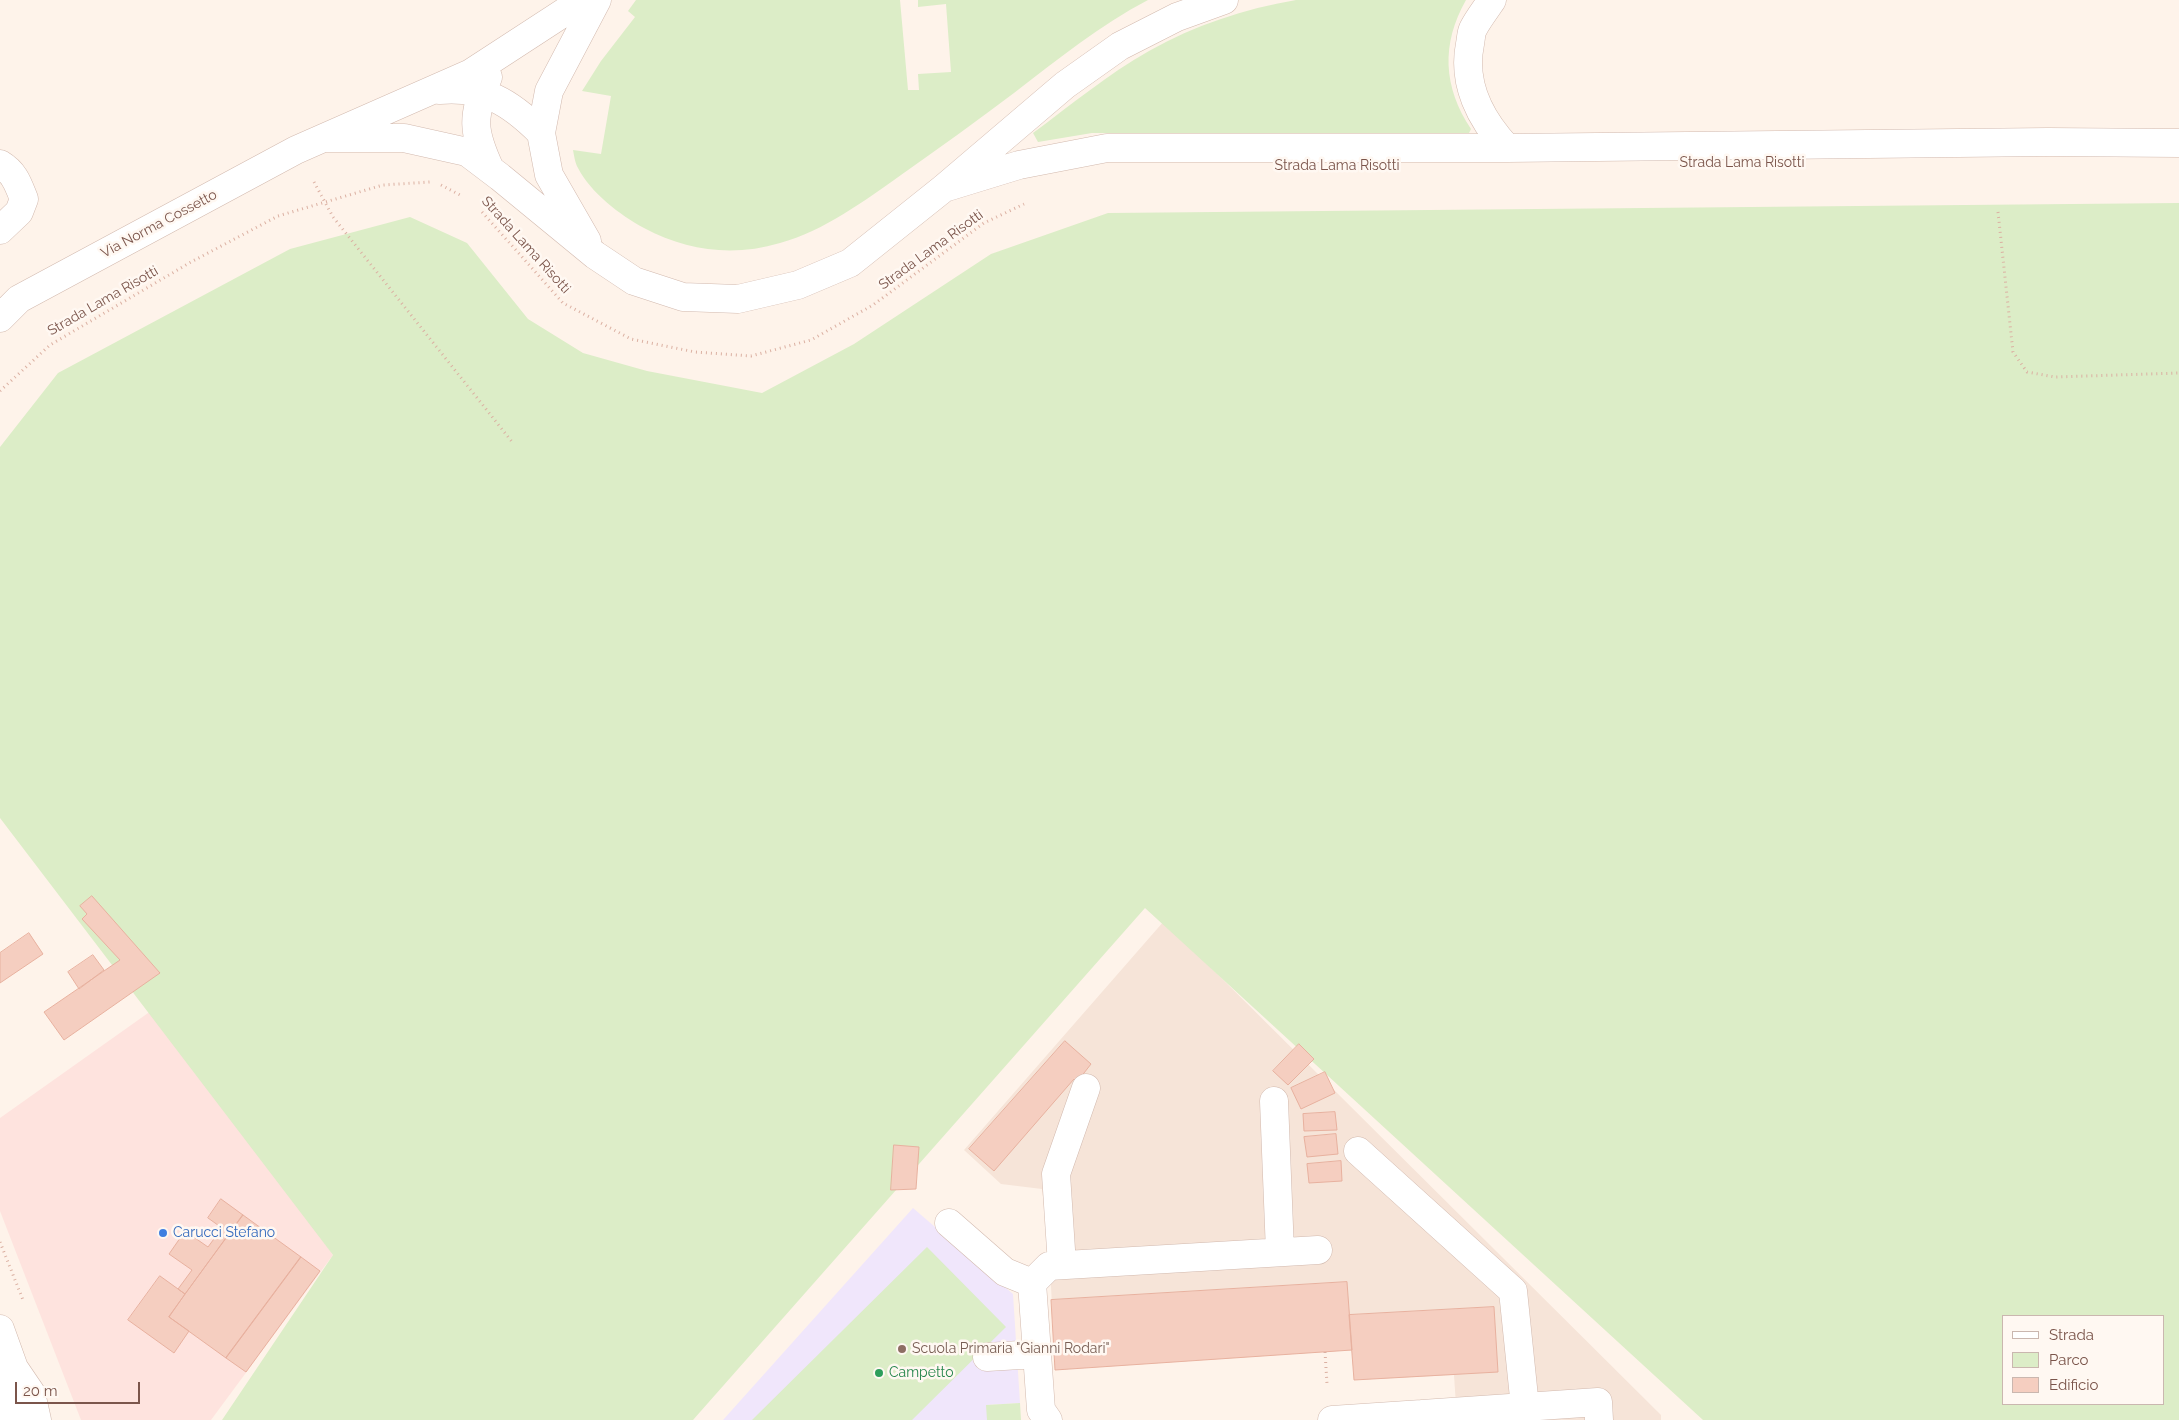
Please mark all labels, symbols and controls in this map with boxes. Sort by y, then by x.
street label: Strada Lama Risotti [1680,155,1804,171]
street label: Strada Lama Risotti [1275,158,1399,174]
street label: Via Norma Cossetto [98,186,220,262]
street label: Strada Lama Risotti [478,193,574,297]
street label: Strada Lama Risotti [876,207,986,293]
street label: Strada Lama Risotti [45,263,161,339]
place label: Carucci Stefano [173,1225,275,1241]
marker: Carucci Stefano [157,1227,169,1239]
legend [2002,1315,2164,1405]
text: Strada [2049,1326,2094,1344]
place label: Scuola Primaria "Gianni Rodari" [912,1341,1110,1357]
marker: Scuola Primaria "Gianni Rodari" [896,1343,908,1355]
text: Parco [2049,1351,2089,1369]
place label: Campetto [889,1365,953,1381]
marker: Campetto [873,1367,885,1379]
scale bar [18,1372,142,1404]
text: Edificio [2049,1376,2099,1394]
text: 20 m [23,1382,58,1400]

